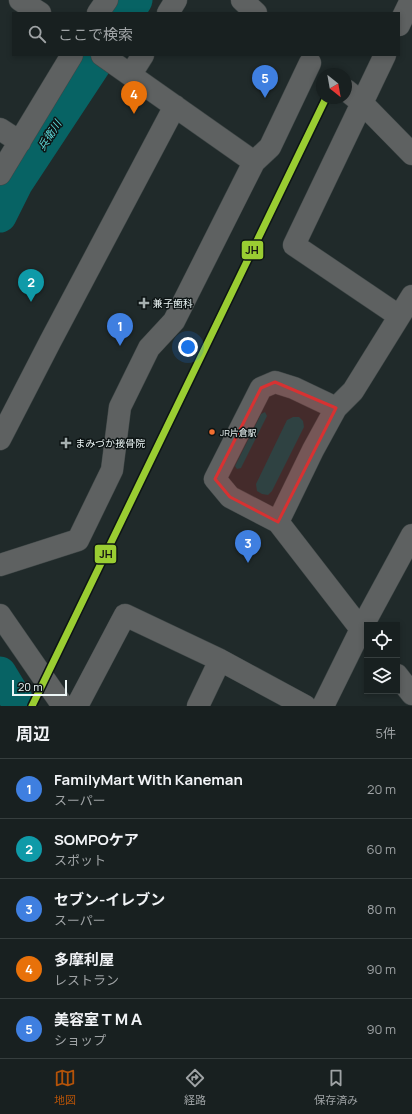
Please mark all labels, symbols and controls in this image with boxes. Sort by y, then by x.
search box [12,12,400,56]
icon: search [26,23,48,45]
text: ここで検索 [58,24,133,45]
pin: 5 [252,65,278,98]
north arrow [316,68,352,104]
pin: 4 [121,81,147,114]
water label: 兵衛川 [34,116,65,153]
line badge: JH [241,240,264,260]
text: JH [245,242,259,257]
pin: 2 [18,269,44,302]
place label: 兼子歯科 [153,296,193,310]
marker: 兼子歯科 [138,297,150,309]
pin: 1 [107,313,133,346]
your location [178,337,198,357]
place label: JR片倉駅 [220,426,257,439]
marker: JR片倉駅 [207,427,217,437]
place label: まみづか接骨院 [75,436,145,450]
marker: まみづか接骨院 [60,437,72,449]
pin: 3 [235,530,261,563]
line badge: JH [94,544,117,564]
text: JH [99,546,113,561]
map controls [364,622,400,694]
button: locate [364,622,400,658]
button: layers [364,658,400,694]
scale bar [12,678,67,697]
text: 20 m [18,679,43,694]
text: 周辺 [16,722,50,745]
text: 5件 [375,724,396,742]
text: FamilyMart With Kaneman [54,769,243,790]
text: 1 [26,780,32,798]
text: 20 m [367,780,396,798]
text: スーパー [54,791,106,809]
text: SOMPOケア [54,829,139,850]
text: 2 [25,840,33,858]
text: 60 m [366,840,396,858]
text: スポット [54,851,106,869]
text: セブン-イレブン [54,889,165,910]
text: 3 [25,900,33,918]
text: 80 m [367,900,396,918]
text: スーパー [54,911,106,929]
text: 多摩利屋 [54,949,114,970]
text: 4 [25,960,33,978]
text: 90 m [366,960,396,978]
text: レストラン [54,971,119,989]
text: 美容室ＴＭＡ [54,1009,144,1030]
text: 5 [25,1020,33,1038]
text: 90 m [366,1020,396,1038]
text: ショップ [54,1031,106,1049]
tab: 地図 [54,1067,76,1107]
tab: 経路 [184,1067,206,1107]
tab: 保存済み [314,1067,358,1107]

